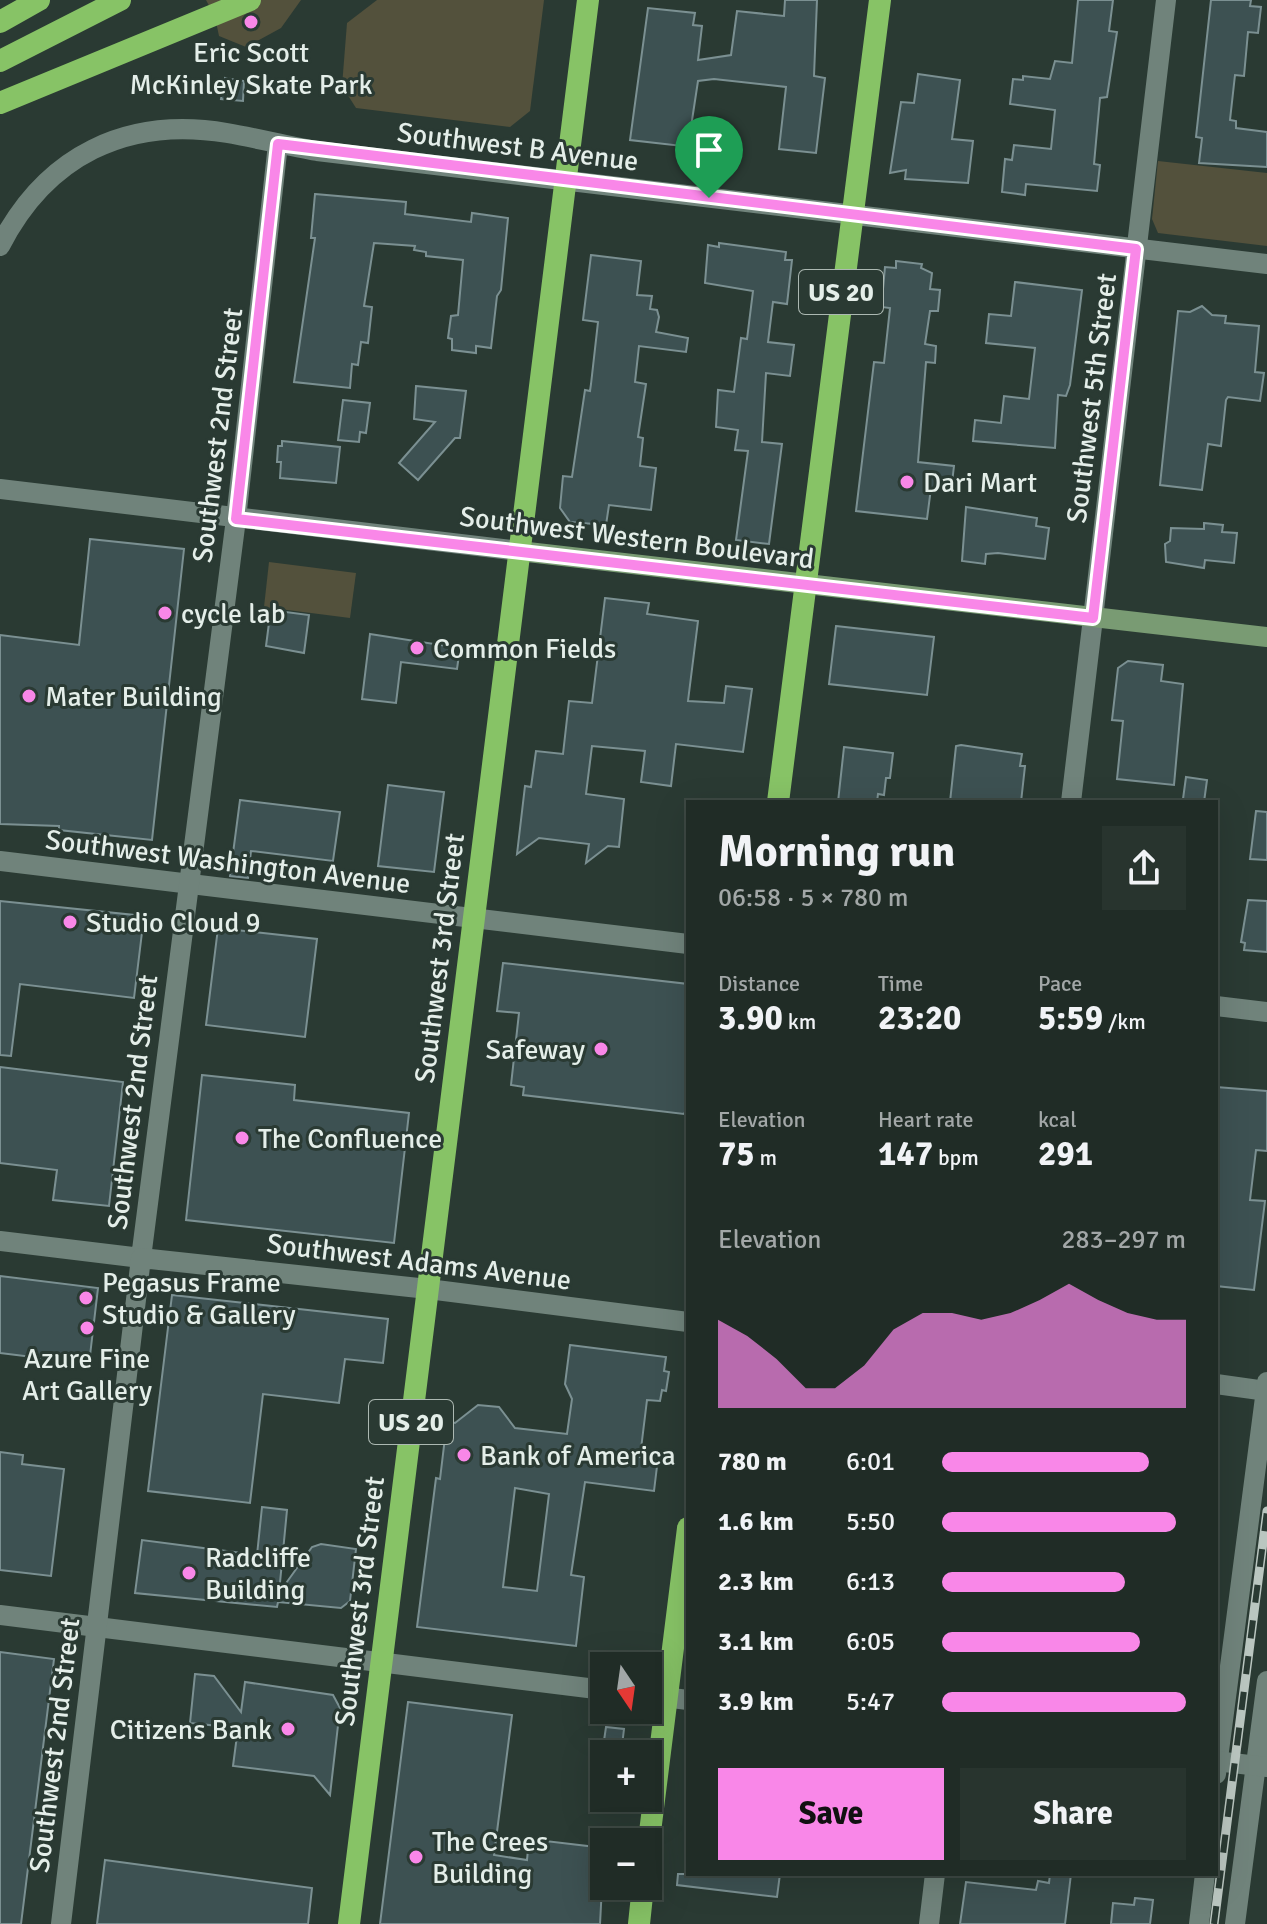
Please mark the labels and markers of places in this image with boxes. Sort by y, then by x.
marker: Eric Scott McKinley Skate Park [242,13,260,31]
place label: Eric Scott McKinley Skate Park [129,36,373,102]
pin [675,116,743,198]
place label: Dari Mart [923,466,1037,500]
marker: Dari Mart [898,473,916,491]
place label: cycle lab [181,597,286,631]
marker: cycle lab [156,604,174,622]
place label: Common Fields [433,632,616,666]
marker: Common Fields [408,639,426,657]
place label: Mater Building [45,680,222,714]
marker: Mater Building [20,687,38,705]
place label: Studio Cloud 9 [86,906,261,940]
marker: Studio Cloud 9 [61,913,79,931]
place label: Safeway [486,1033,585,1067]
marker: Safeway [592,1040,610,1058]
place label: The Confluence [258,1122,442,1156]
marker: The Confluence [233,1129,251,1147]
place label: Pegasus Frame Studio & Gallery [102,1266,296,1332]
marker: Pegasus Frame Studio & Gallery [77,1289,95,1307]
marker: Azure Fine Art Gallery [78,1319,96,1337]
place label: Azure Fine Art Gallery [22,1342,152,1408]
place label: Bank of America [480,1439,676,1473]
marker: Bank of America [455,1446,473,1464]
place label: Radcliffe Building [205,1541,311,1607]
marker: Radcliffe Building [180,1564,198,1582]
place label: Citizens Bank [110,1713,272,1747]
marker: Citizens Bank [279,1720,297,1738]
place label: The Crees Building [432,1825,548,1891]
marker: The Crees Building [407,1848,425,1866]

